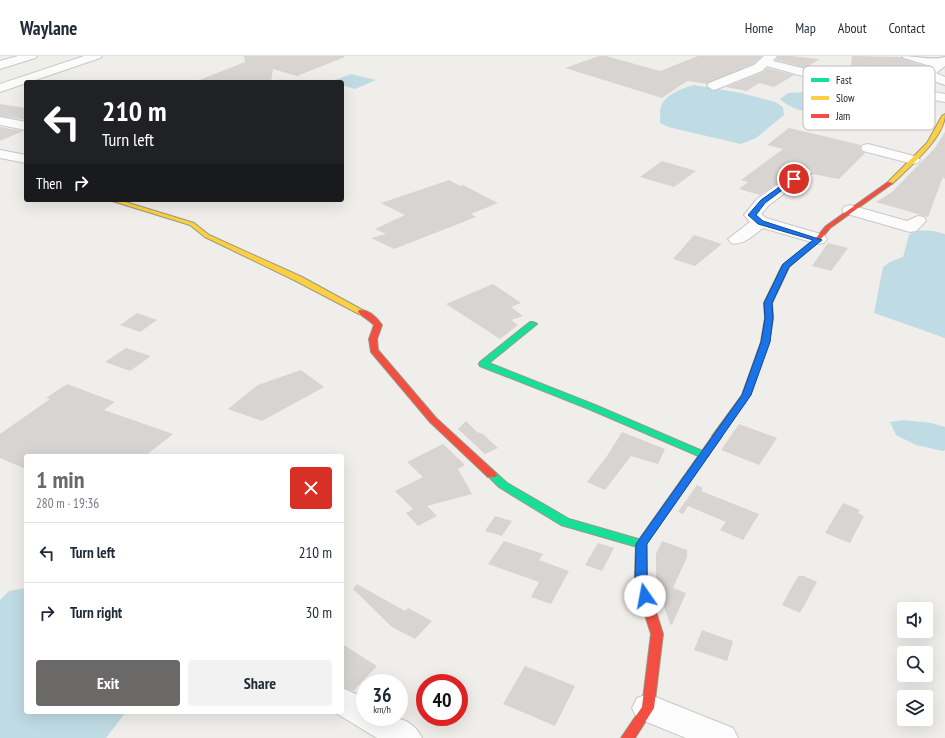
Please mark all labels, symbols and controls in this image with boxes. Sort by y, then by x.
text: Waylane [20,16,77,40]
text: Home [745,19,773,37]
text: Map [795,19,816,37]
text: About [838,19,867,37]
text: Contact [889,19,925,37]
legend [803,66,935,130]
text: Fast [836,73,852,87]
text: Slow [836,91,855,105]
text: 210 m [102,92,166,129]
icon: left [36,96,88,148]
text: Jam [835,109,850,123]
text: Turn left [102,128,154,151]
pin [777,162,811,196]
icon: arrive [783,168,805,190]
icon: right [70,172,92,194]
text: Then [36,174,62,193]
text: 1 min [36,464,84,495]
button: close [290,467,332,509]
text: 280 m · 19:36 [36,495,99,512]
icon: left [36,542,58,564]
text: Turn left [70,543,115,562]
text: 210 m [299,543,332,562]
position arrow [624,575,666,617]
icon: right [36,602,58,624]
map controls [897,602,933,726]
button: sound [897,602,933,638]
text: Turn right [70,603,122,622]
text: 30 m [306,603,332,622]
button: search [897,646,933,682]
button: Exit [36,660,180,706]
button: Share [188,660,332,706]
speed limit sign: 40 [416,674,468,726]
text: 36 [372,682,392,708]
button: layers [897,690,933,726]
text: km/h [373,703,391,716]

